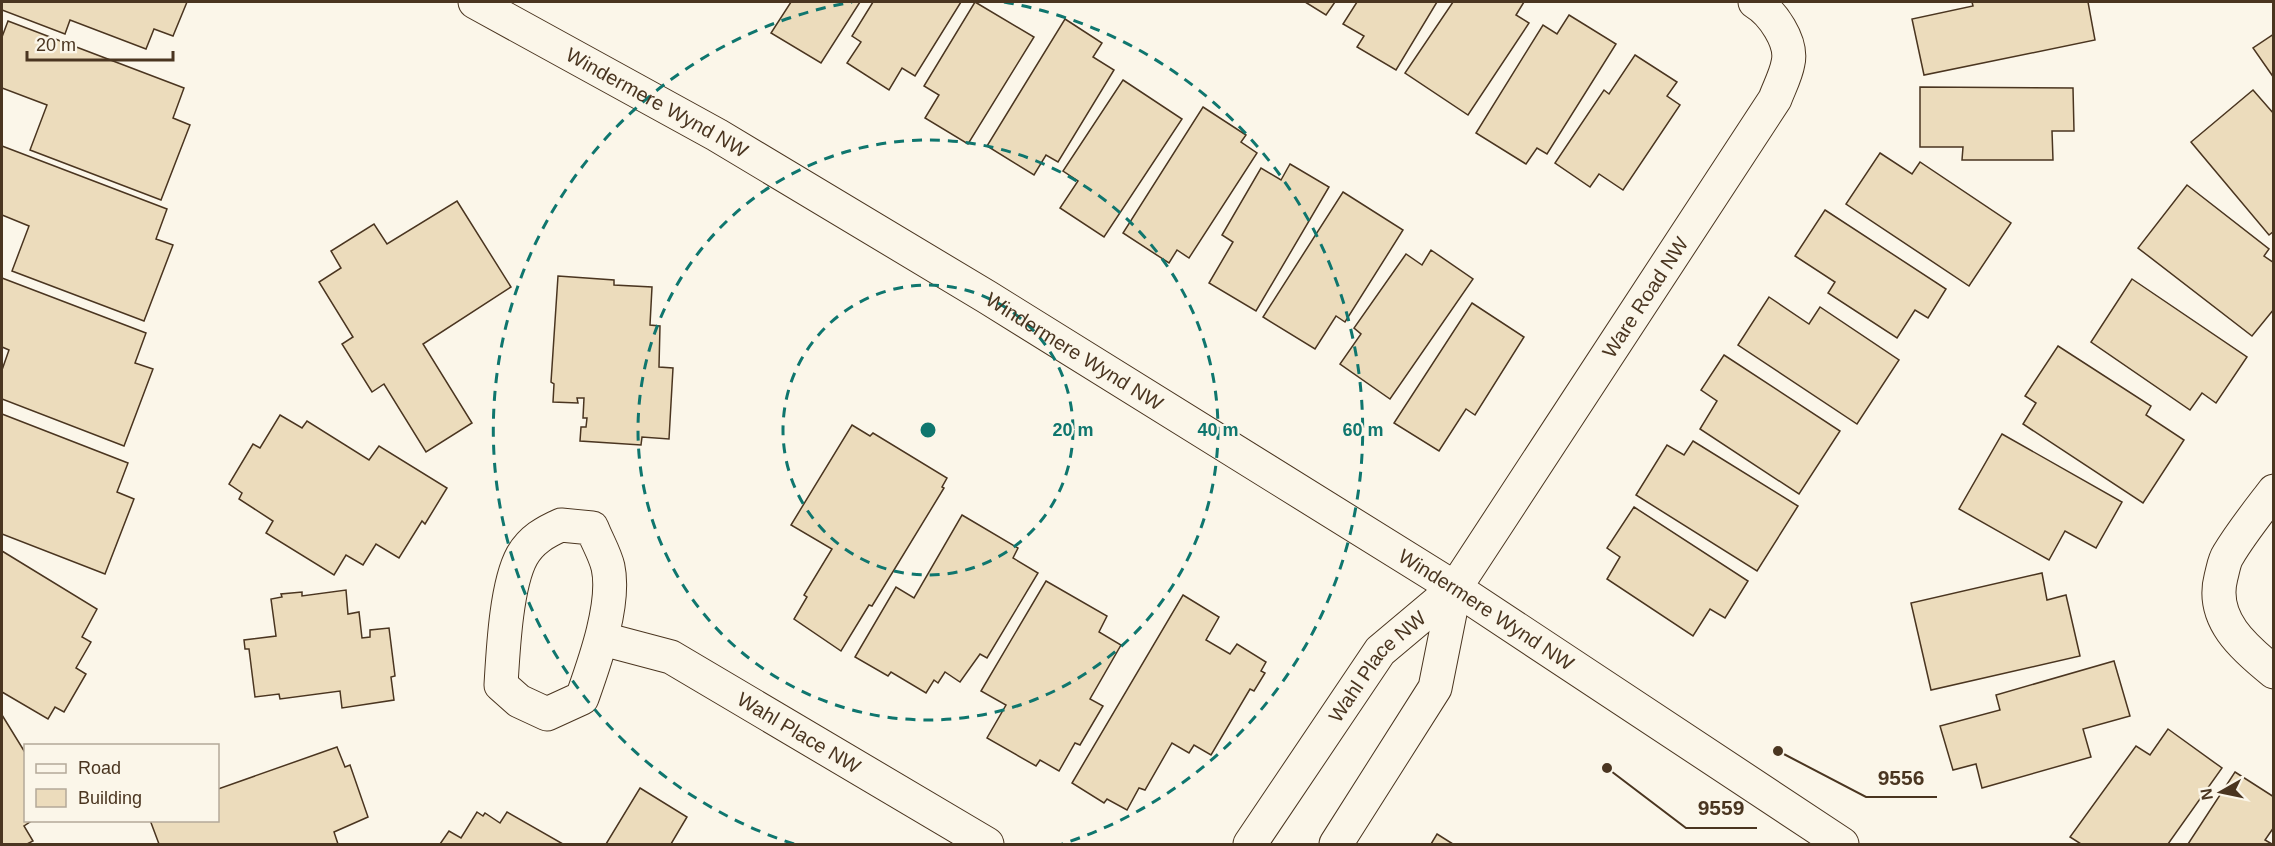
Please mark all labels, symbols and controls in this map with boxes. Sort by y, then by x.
scale bar [27,24,172,62]
text: 20 m [36,35,76,55]
street label: Windermere Wynd NW [562,43,752,162]
street label: Ware Road NW [1598,233,1693,362]
street label: Windermere Wynd NW [982,288,1167,415]
centre of rings [918,420,938,440]
text: 20 m [1052,420,1094,440]
text: 40 m [1197,420,1239,440]
text: 60 m [1342,420,1384,440]
street label: Windermere Wynd NW [1395,545,1578,675]
street label: Wahl Place NW [1324,607,1430,726]
street label: Wahl Place NW [733,688,865,778]
legend [24,744,219,822]
text: Road [78,758,121,778]
callout: 9556 [1866,758,1937,797]
north arrow [2191,762,2251,822]
text: 9556 [1878,766,1924,789]
text: N [2197,787,2216,801]
text: Building [78,788,142,808]
callout: 9559 [1686,789,1757,828]
text: 9559 [1698,796,1744,819]

